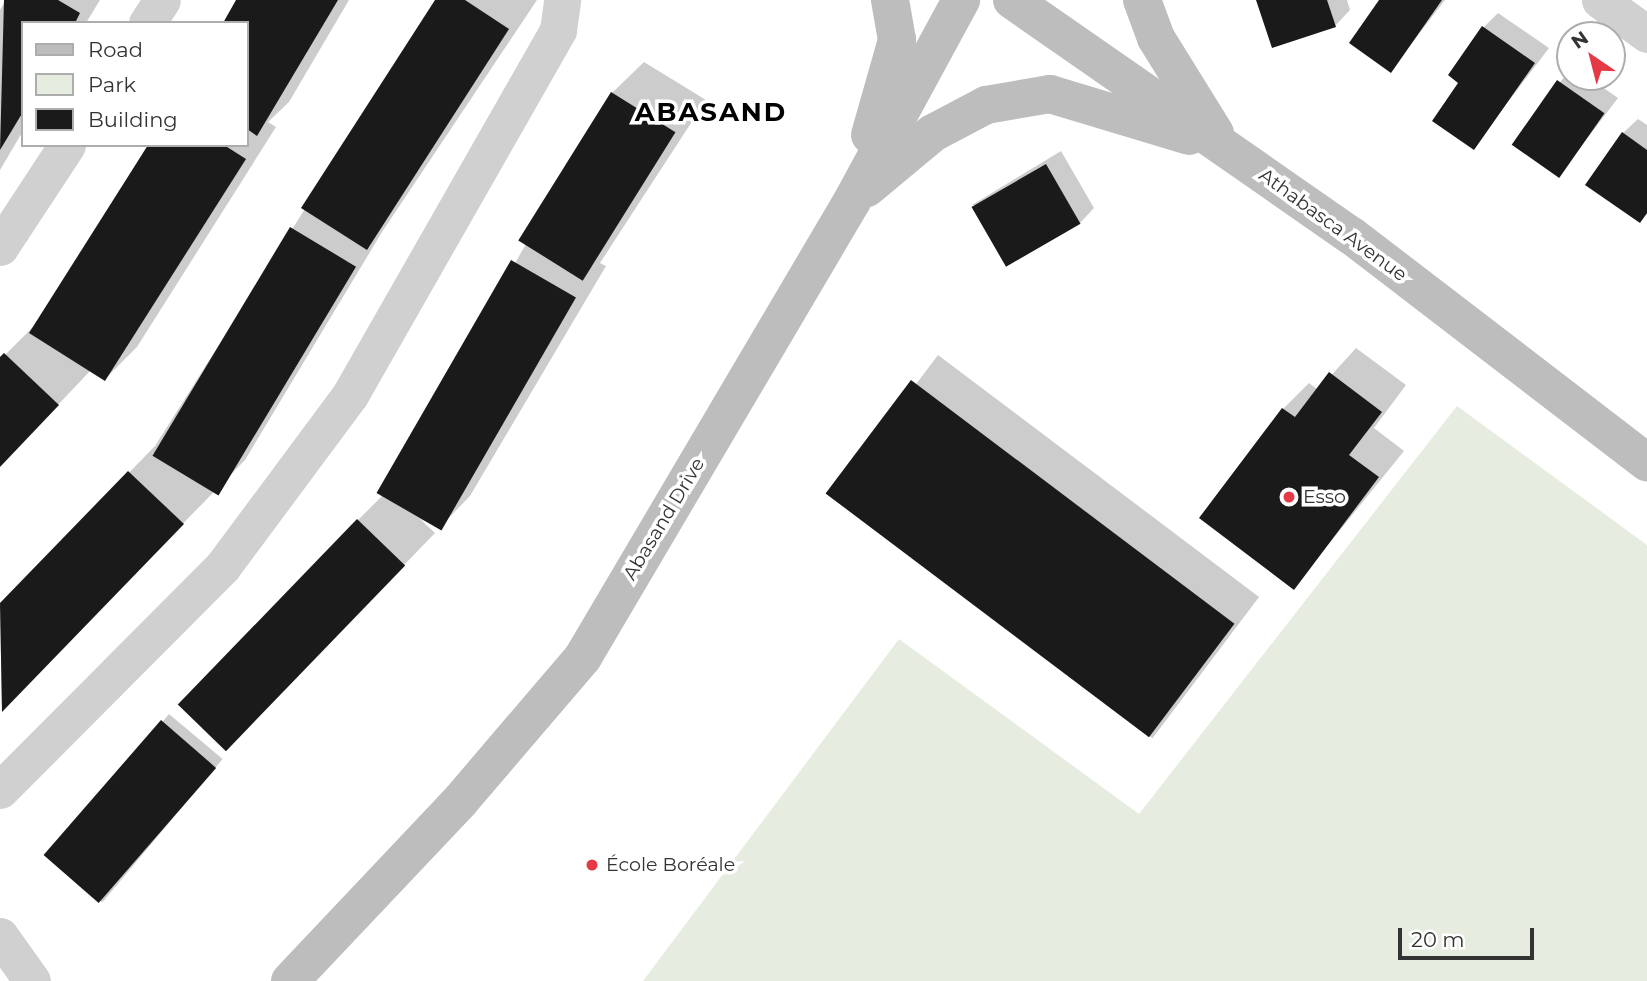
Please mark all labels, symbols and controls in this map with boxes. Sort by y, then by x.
legend [21,21,248,147]
north arrow [1556,21,1626,91]
text: N [1567,26,1593,54]
text: Road [88,37,143,62]
text: Park [88,72,136,97]
district label: ABASAND [636,97,786,129]
text: Building [88,107,178,132]
street label: Athabasca Avenue [1255,164,1411,286]
street label: Abasand Drive [619,454,709,584]
place label: Esso [1303,486,1346,508]
marker: Esso [1281,489,1297,505]
place label: École Boréale [606,854,735,876]
marker: École Boréale [584,857,600,873]
scale bar [1402,914,1538,958]
text: 20 m [1411,927,1465,952]

